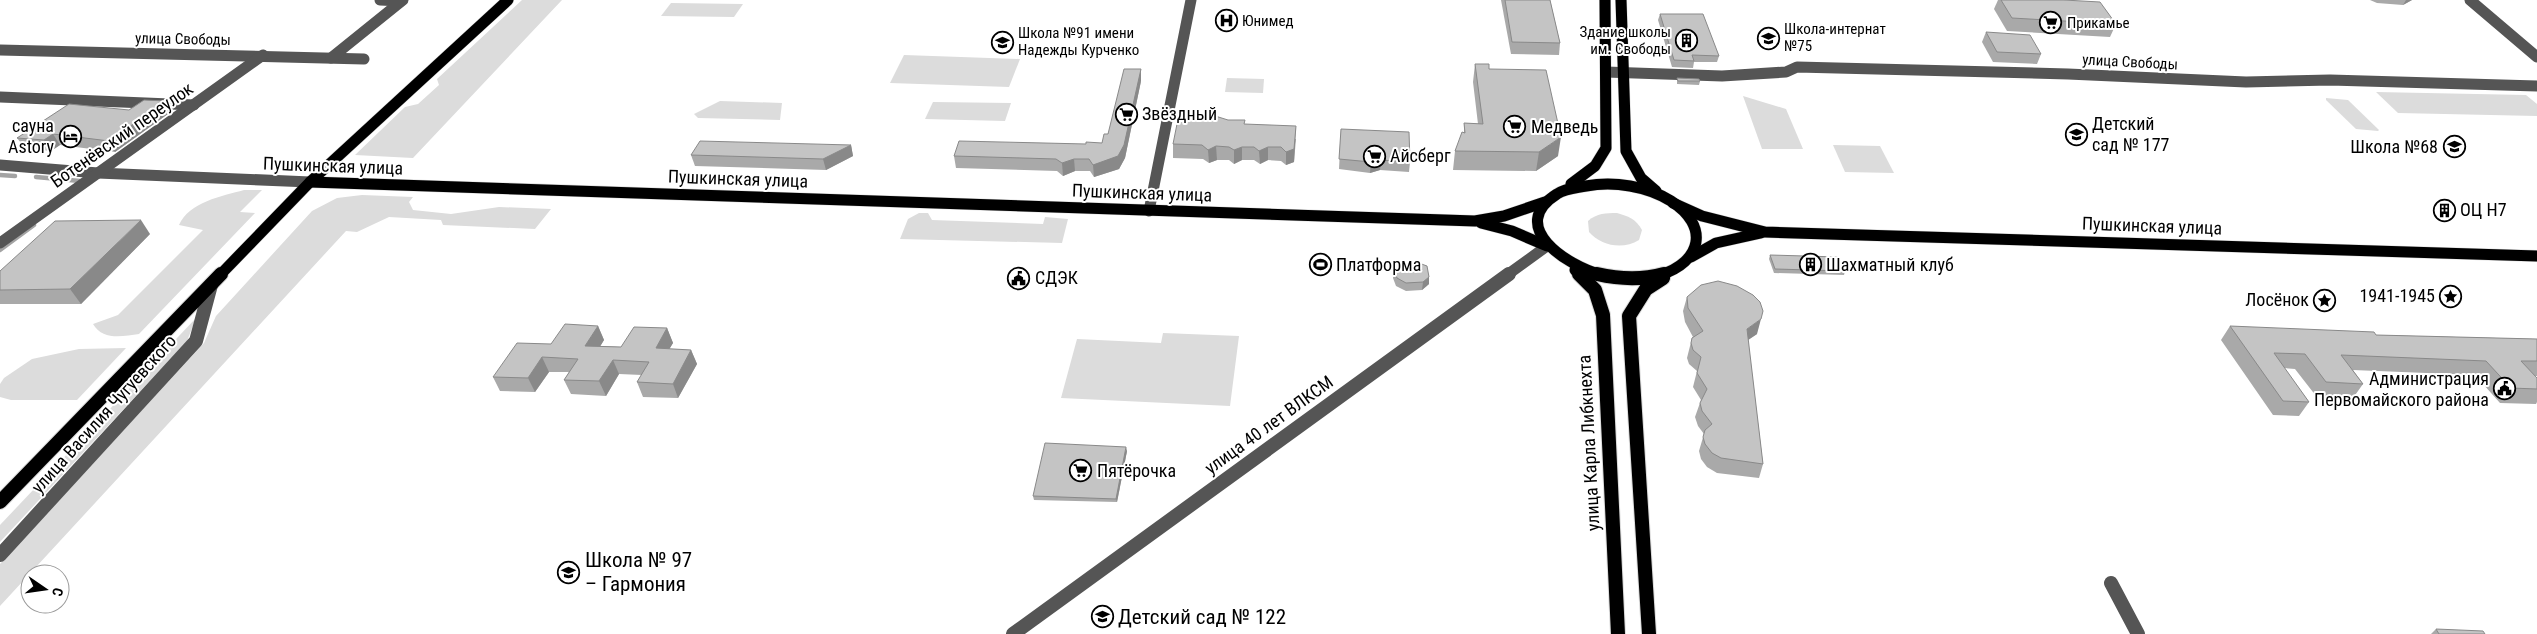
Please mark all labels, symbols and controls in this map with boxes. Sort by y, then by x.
hospital icon: Юнимед [1214,9,1238,33]
supermarket icon: Прикамье [2039,11,2063,35]
place label: Юнимед [1242,12,1294,30]
place label: Прикамье [2067,14,2130,32]
place label: Школа-интернат №75 [1784,20,1886,55]
place label: Здание школы им. Свободы [1579,23,1671,58]
place label: Школа №91 имени Надежды Курченко [1018,24,1139,59]
school or university icon: Школа-интернат №75 [1756,26,1780,50]
street label: улица Свободы [135,29,231,49]
building icon: Здание школы им. Свободы [1675,29,1699,53]
school or university icon: Школа №91 имени Надежды Курченко [990,30,1014,54]
street label: улица Свободы [2082,51,2178,73]
street label: Ботенёвский переулок [46,77,197,192]
supermarket icon: Звёздный [1114,102,1138,126]
place label: Звёздный [1142,103,1217,124]
place label: Детский сад № 177 [2092,113,2170,155]
place label: сауна Astory [8,115,54,157]
supermarket icon: Медведь [1503,115,1527,139]
place label: Медведь [1531,116,1598,137]
school or university icon: Детский сад № 177 [2064,122,2088,146]
hotel icon: сауна Astory [58,124,82,148]
school or university icon: Школа №68 [2442,135,2466,159]
place label: Школа №68 [2350,136,2438,157]
supermarket icon: Айсберг [1362,144,1386,168]
place label: Айсберг [1390,145,1451,166]
street label: Пушкинская улица [263,153,403,178]
street label: Пушкинская улица [668,166,808,191]
street label: Пушкинская улица [1072,180,1212,205]
building icon: ОЦ H7 [2432,198,2456,222]
place label: ОЦ H7 [2460,199,2507,220]
street label: Пушкинская улица [2082,213,2222,238]
sports icon: Платформа [1308,253,1332,277]
building icon: Шахматный клуб [1798,253,1822,277]
place label: Платформа [1336,254,1421,275]
place label: Шахматный клуб [1826,254,1954,275]
public building icon: СДЭК [1007,266,1031,290]
place label: СДЭК [1035,267,1078,288]
place icon: 1941-1945 [2439,284,2463,308]
place label: 1941-1945 [2359,285,2435,306]
place icon: Лосёнок [2313,288,2337,312]
place label: Лосёнок [2245,289,2309,310]
street label: улица Василия Чугуевского [27,330,180,497]
street label: улица Карла Либкнехта [1573,354,1604,532]
place label: Администрация Первомайского района [2314,368,2489,410]
street label: улица 40 лет ВЛКСМ [1200,371,1337,478]
public building icon: Администрация Первомайского района [2493,377,2517,401]
supermarket icon: Пятёрочка [1069,459,1093,483]
place label: Пятёрочка [1097,460,1176,481]
place label: Школа № 97 – Гармония [585,548,692,596]
school or university icon: Школа № 97 – Гармония [557,560,581,584]
north arrow [20,564,70,614]
text: С [49,586,66,598]
school or university icon: Детский сад № 122 [1090,605,1114,629]
place label: Детский сад № 122 [1118,605,1286,629]

